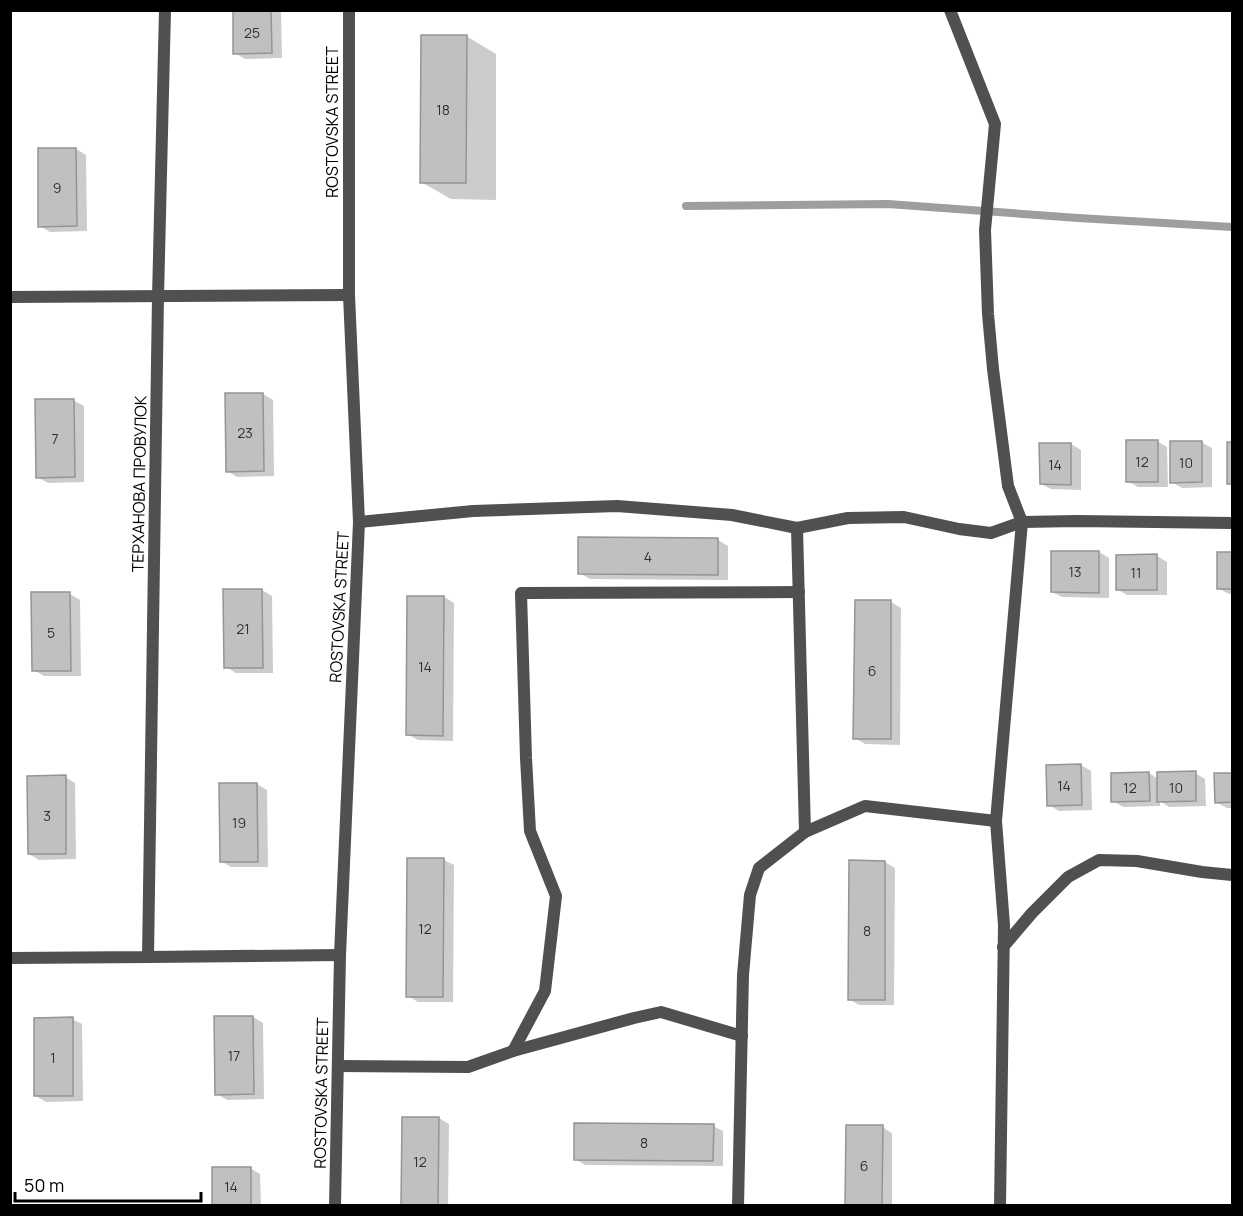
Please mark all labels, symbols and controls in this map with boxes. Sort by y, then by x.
house number: 25 [244,23,260,42]
street label: ROSTOVSKA STREET [321,46,343,198]
house number: 18 [436,100,450,119]
house number: 9 [53,178,61,197]
street label: ТЕРХАНОВА ПРОВУЛОК [126,395,152,572]
house number: 23 [237,423,253,442]
house number: 7 [51,429,59,448]
house number: 12 [1135,452,1149,471]
house number: 10 [1179,453,1193,472]
house number: 14 [1048,455,1062,474]
street label: ROSTOVSKA STREET [324,530,354,683]
house number: 4 [644,547,652,566]
house number: 13 [1068,562,1082,581]
house number: 11 [1131,563,1141,582]
house number: 21 [236,619,250,638]
house number: 5 [47,623,55,642]
house number: 14 [418,657,432,676]
house number: 6 [868,661,876,680]
house number: 14 [1057,776,1071,795]
house number: 12 [1123,778,1137,797]
house number: 10 [1169,778,1183,797]
house number: 3 [43,806,51,825]
house number: 19 [232,813,246,832]
house number: 12 [418,919,432,938]
house number: 8 [863,921,871,940]
street label: ROSTOVSKA STREET [309,1017,333,1169]
house number: 17 [228,1046,240,1065]
house number: 1 [50,1048,56,1067]
house number: 8 [640,1133,648,1152]
house number: 12 [413,1152,427,1171]
house number: 6 [860,1156,868,1175]
scale bar [15,1165,201,1203]
text: 50 m [24,1173,64,1197]
house number: 14 [224,1177,238,1196]

